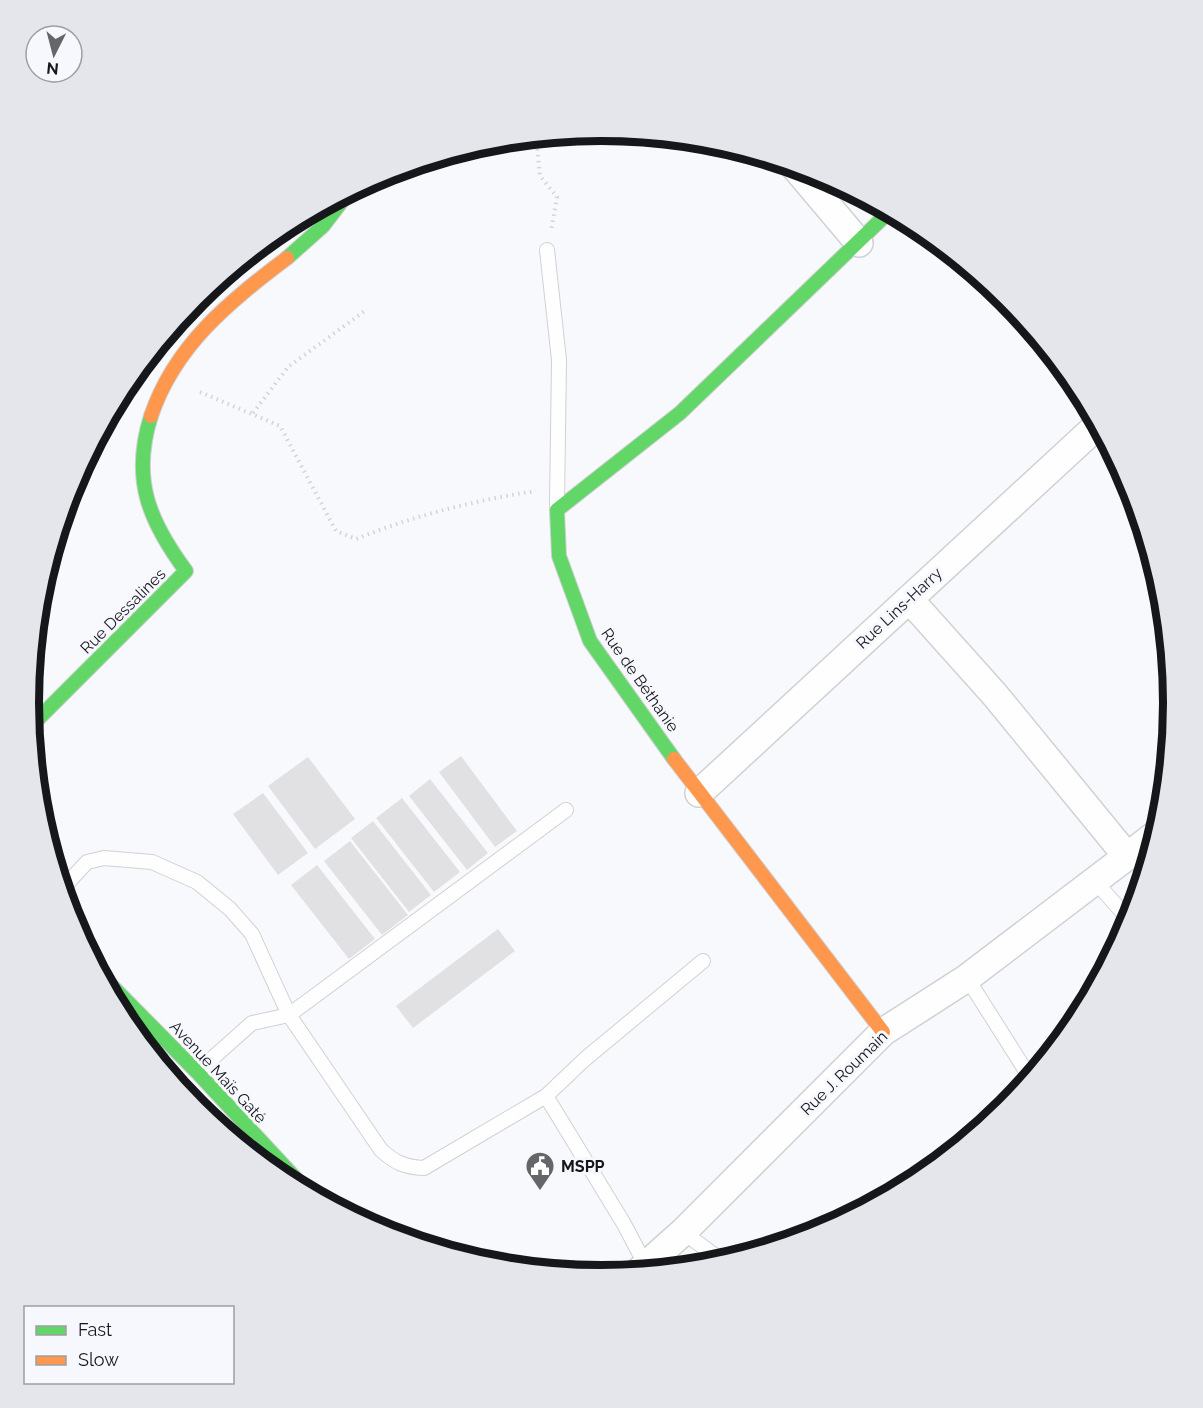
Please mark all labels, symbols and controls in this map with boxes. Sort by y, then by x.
north arrow [24,24,84,84]
text: N [45,58,60,79]
street label: Rue Lins-Harry [852,563,946,653]
street label: Rue Dessalines [76,564,170,658]
street label: Rue de Béthanie [597,624,683,736]
street label: Avenue Maïs Gaté [166,1017,270,1127]
street label: Rue J. Roumain [797,1027,891,1119]
public building icon: MSPP [524,1150,556,1192]
place label: MSPP [561,1157,605,1176]
legend [24,1306,234,1384]
text: Fast [78,1319,112,1340]
text: Slow [78,1349,119,1370]

